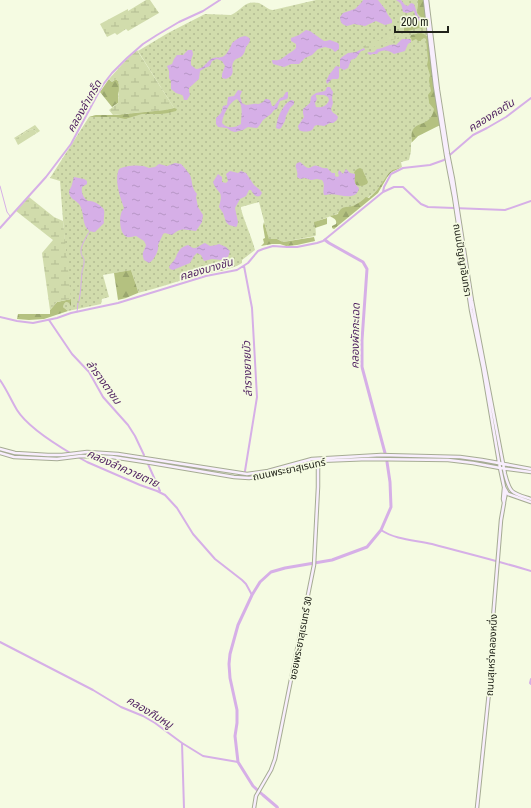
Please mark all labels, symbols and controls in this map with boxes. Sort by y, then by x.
scale bar [395,8,448,34]
text: 200 m [401,14,428,30]
water label: คลองลำเกร็ด [63,76,105,135]
water label: คลองคอตัน [465,95,518,135]
street label: ถนนปัญญาอินทรา [450,223,475,297]
water label: คลองบางชัน [178,254,236,283]
water label: คลองผักกะเฉด [347,302,363,369]
water label: ลำรางยายบัว [239,340,255,397]
water label: ลำรางตาชม [83,357,125,408]
water label: คลองลำควายตาย [85,446,162,491]
street label: ถนนพระยาสุเรนทร์ [252,455,327,484]
street label: ซอยพระยาสุเรนทร์ 30 [286,595,315,681]
street label: ถนนสุเหร่าคลองหนึ่ง [482,614,500,696]
water label: คลองกีบหมู [124,693,177,732]

